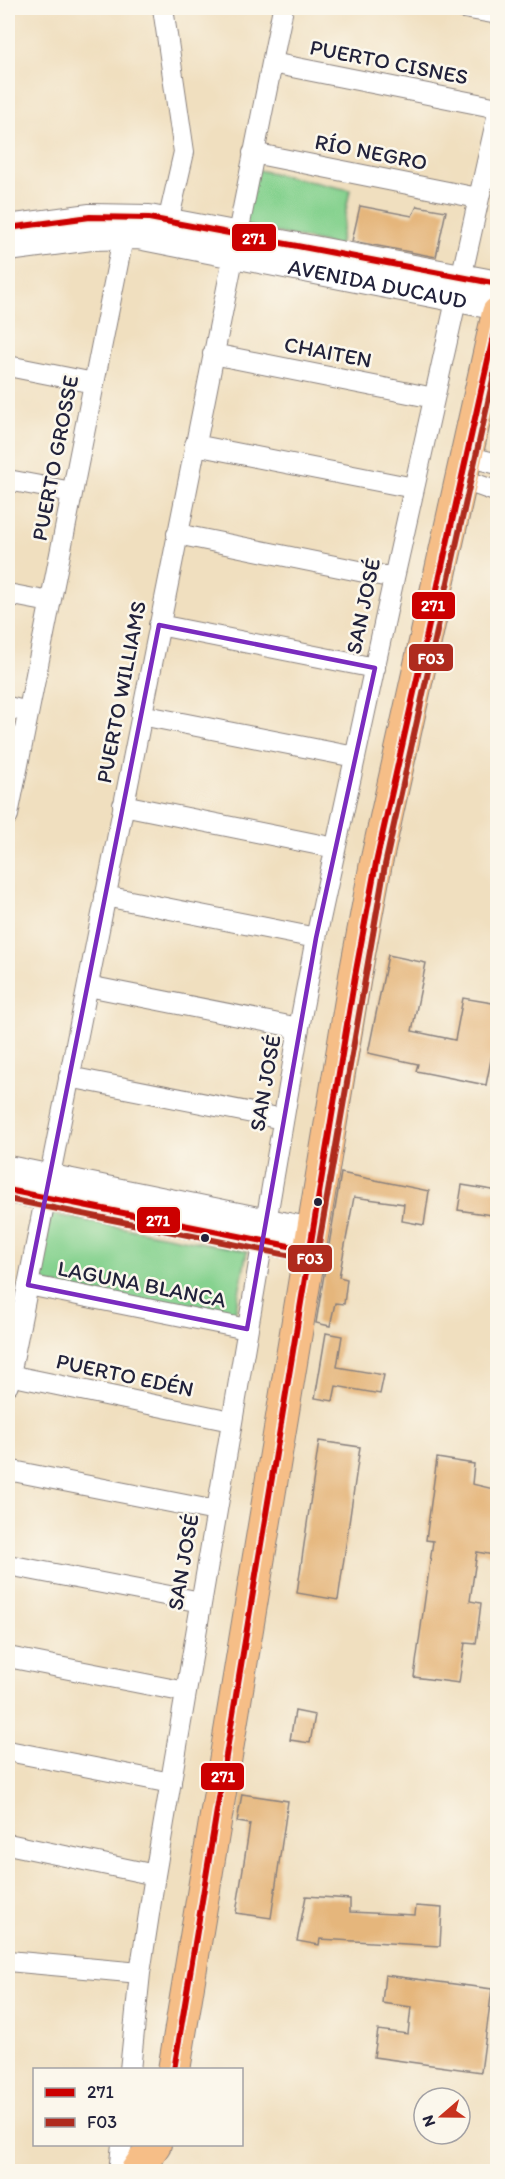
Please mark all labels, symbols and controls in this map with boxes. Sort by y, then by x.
street label: PUERTO CISNES [308,33,470,91]
street label: RÍO NEGRO [313,128,429,176]
line badge: 271 [231,223,277,252]
text: 271 [242,229,266,248]
street label: AVENIDA DUCAUD [286,252,469,314]
street label: CHAITEN [282,330,374,374]
street label: PUERTO GROSSE [26,373,84,543]
street label: SAN JOSÉ [340,556,386,656]
line badge: 271 [411,591,456,620]
text: 271 [421,596,445,615]
street label: PUERTO WILLIAMS [90,599,152,785]
line badge: F03 [408,643,454,672]
text: F03 [418,649,445,668]
street label: SAN JOSÉ [243,1033,287,1133]
unlabelled marker [312,1196,324,1208]
line badge: 271 [136,1206,181,1234]
text: 271 [146,1211,170,1230]
unlabelled marker [199,1232,211,1244]
line badge: F03 [287,1244,333,1273]
text: F03 [297,1249,324,1268]
street label: LAGUNA BLANCA [55,1254,229,1314]
street label: PUERTO EDÉN [54,1347,196,1403]
street label: SAN JOSÉ [161,1512,205,1612]
line badge: 271 [200,1762,245,1791]
text: 271 [211,1767,235,1786]
legend [33,2068,243,2146]
text: 271 [87,2081,114,2103]
north arrow [412,2086,472,2146]
text: F03 [87,2111,117,2133]
text: N [418,2113,439,2129]

